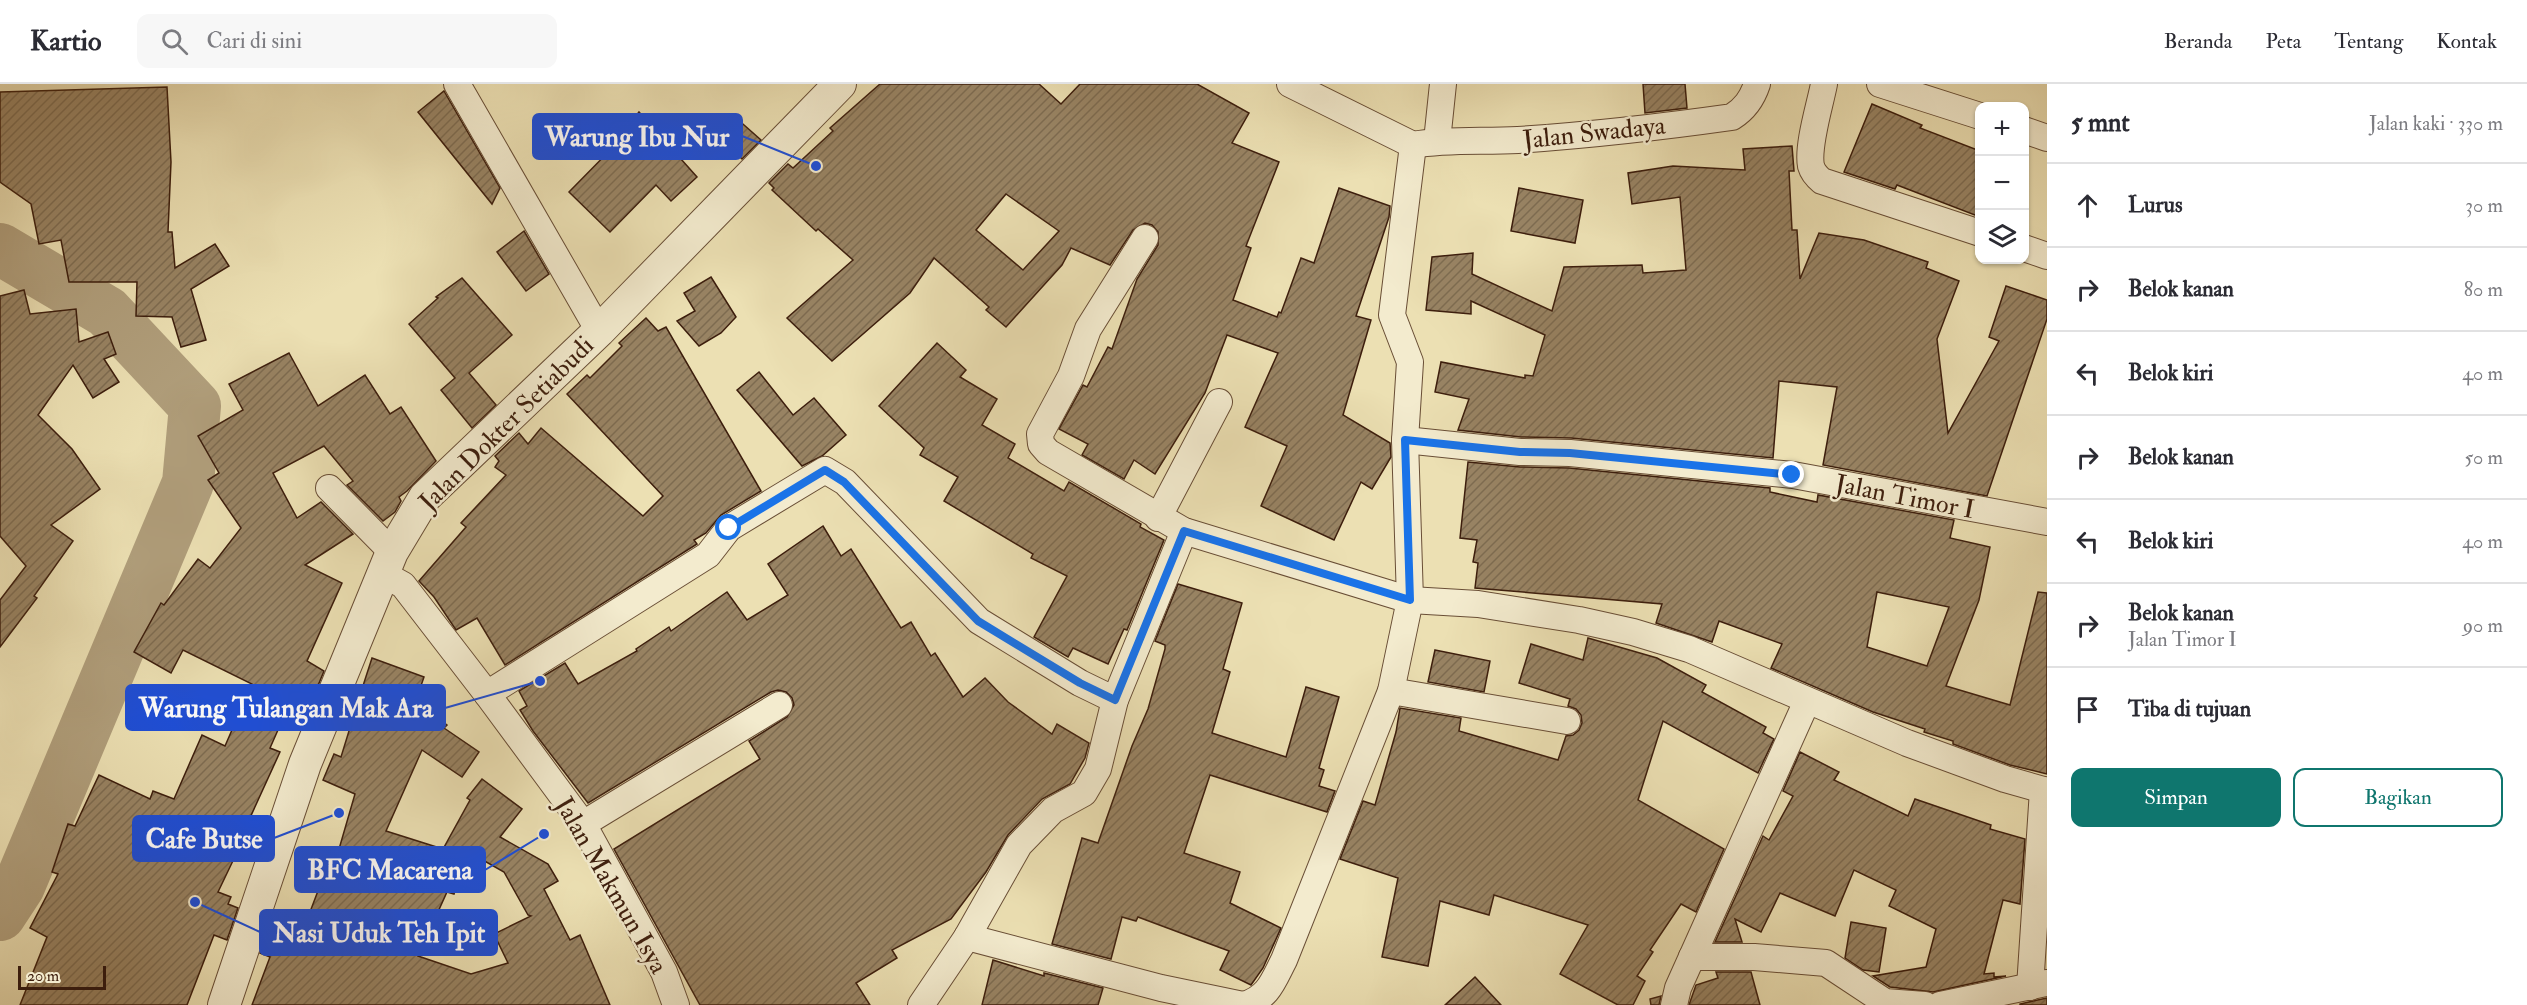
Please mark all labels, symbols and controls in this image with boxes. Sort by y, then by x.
search box [137,14,557,68]
text: Kartio [30,24,101,59]
icon: search [158,25,191,58]
text: Cari di sini [206,27,302,55]
text: Beranda [2164,28,2232,55]
text: Peta [2265,28,2301,55]
text: Tentang [2334,28,2403,55]
text: Kontak [2436,28,2497,55]
map controls [1975,102,2029,264]
button: + [1975,102,2029,156]
text: 5 mnt [2071,107,2130,139]
street label: Jalan Swadaya [1520,110,1667,156]
text: Jalan kaki · 330 m [2369,111,2503,136]
callout: Warung Ibu Nur [533,114,742,159]
text: Warung Ibu Nur [544,121,730,155]
button: − [1975,156,2029,210]
icon: ahead [2071,189,2104,222]
text: Lurus [2128,191,2182,219]
text: 30 m [2465,193,2503,218]
button: layers [1975,210,2029,264]
icon: right [2071,273,2104,306]
text: Belok kanan [2128,275,2234,303]
text: 80 m [2464,277,2503,302]
street label: Jalan Dokter Setiabudi [412,329,601,519]
icon: left [2071,357,2104,390]
text: Belok kiri [2128,359,2213,387]
text: 40 m [2462,361,2503,386]
icon: right [2071,441,2104,474]
text: Belok kanan [2128,443,2234,471]
text: 50 m [2464,445,2503,470]
route end [1778,461,1804,487]
street label: Jalan Timor I [1832,468,1977,526]
route start [715,514,741,540]
icon: left [2071,525,2104,558]
text: Belok kiri [2128,527,2213,555]
text: 40 m [2462,529,2503,554]
text: Belok kanan [2128,599,2234,627]
icon: right [2071,609,2104,642]
text: 90 m [2463,613,2503,638]
text: Jalan Timor I [2128,627,2237,652]
callout: Warung Tulangan Mak Ara [126,685,445,730]
text: Warung Tulangan Mak Ara [138,692,434,726]
icon: arrive [2071,693,2104,726]
text: Tiba di tujuan [2128,695,2251,723]
button: Simpan [2071,768,2281,827]
button: Bagikan [2293,768,2503,827]
street label: Jalan Makmun Isya [547,791,675,980]
callout: Cafe Butse [133,816,274,861]
text: Cafe Butse [145,823,263,856]
callout: BFC Macarena [295,847,485,892]
text: BFC Macarena [307,854,474,887]
callout: Nasi Uduk Teh Ipit [260,910,497,955]
text: Nasi Uduk Teh Ipit [272,917,485,951]
scale bar [18,963,106,990]
text: 20 m [27,966,59,986]

